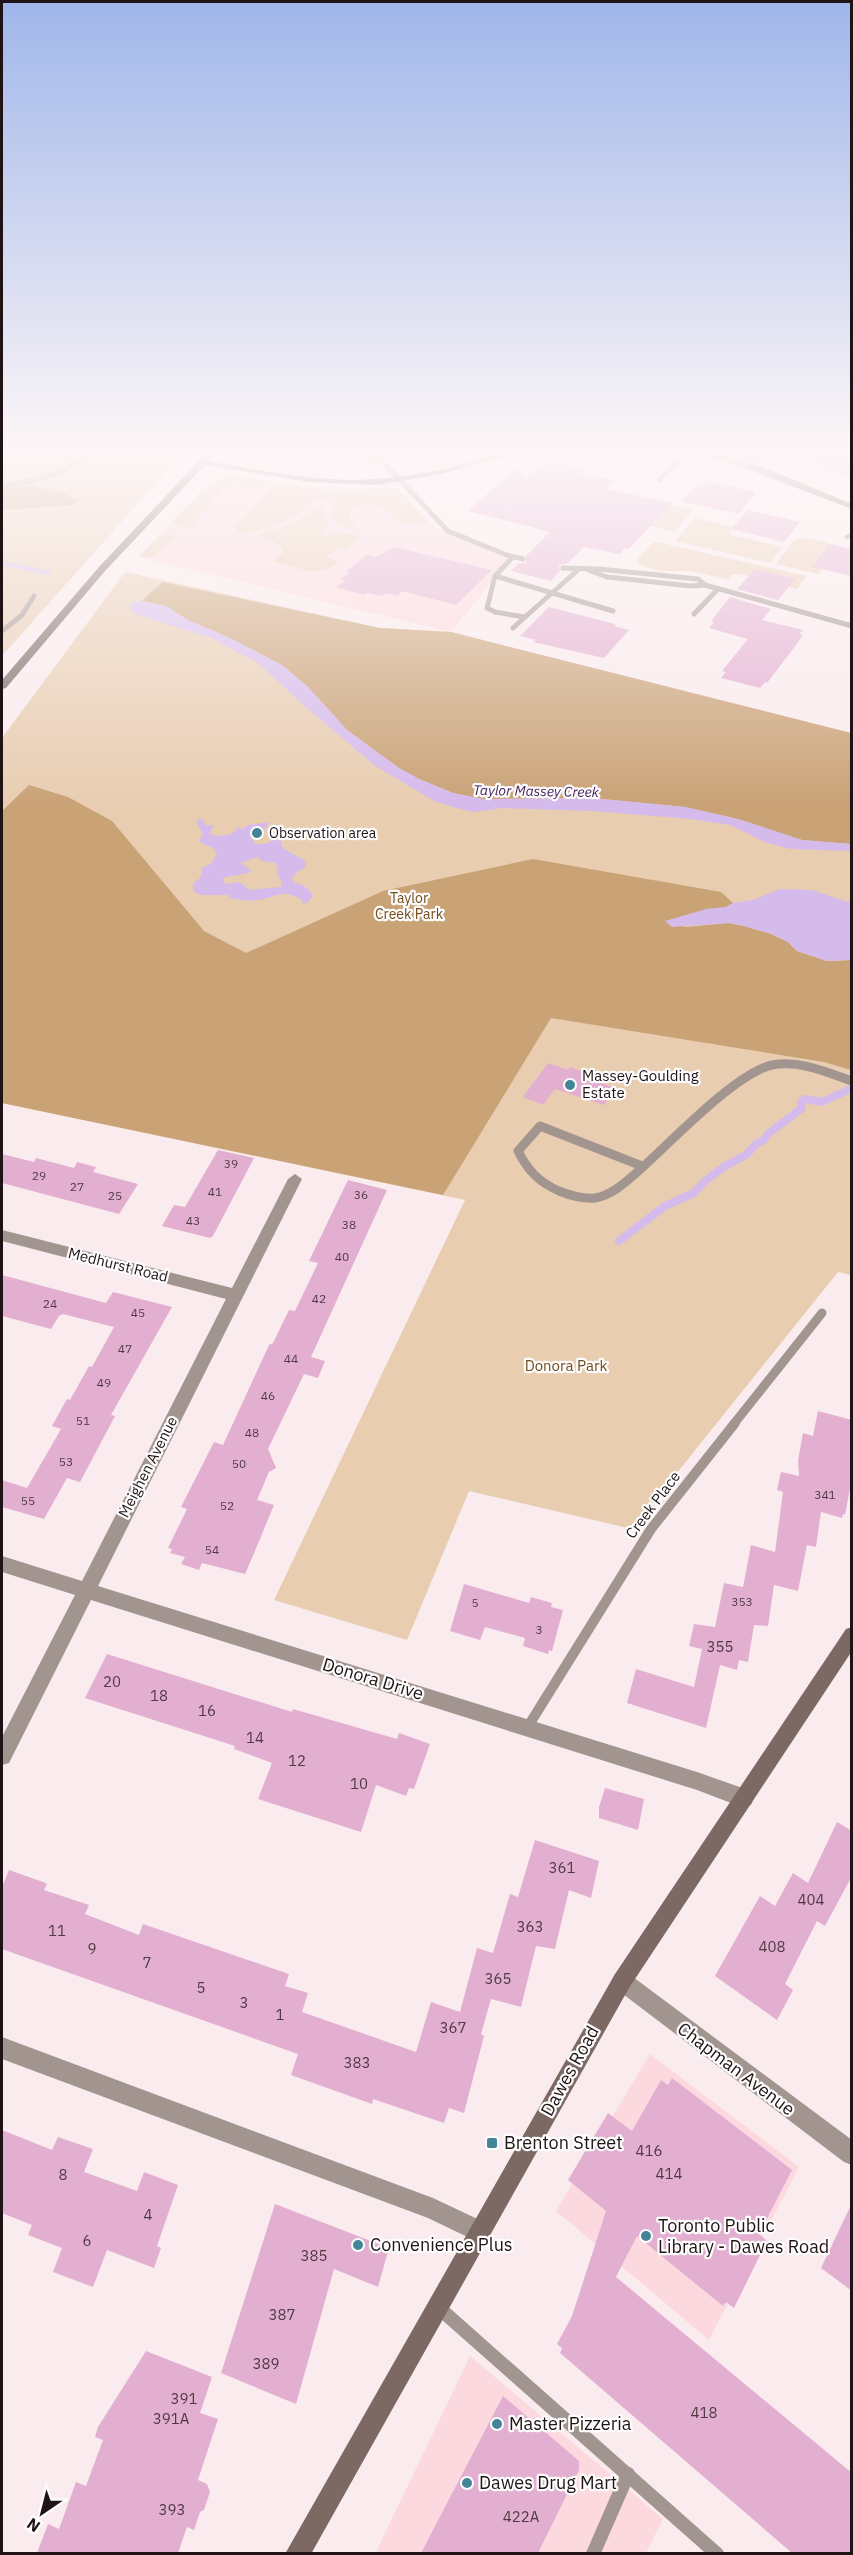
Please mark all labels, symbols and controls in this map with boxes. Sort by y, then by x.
water label: Taylor Massey Creek [473,781,600,801]
place label: Observation area [269,824,377,842]
marker: Observation area [250,826,264,840]
park label: Taylor Creek Park [375,889,444,923]
place label: Massey-Goulding Estate [582,1066,699,1102]
marker: Massey-Goulding Estate [563,1078,577,1092]
house number: 39 [224,1156,238,1171]
house number: 29 [32,1168,46,1183]
house number: 27 [70,1179,84,1194]
house number: 41 [208,1184,222,1199]
house number: 36 [354,1187,368,1202]
house number: 25 [108,1188,122,1203]
house number: 43 [186,1213,200,1228]
house number: 38 [342,1217,356,1232]
street label: Medhurst Road [66,1243,170,1286]
house number: 40 [335,1249,349,1264]
house number: 42 [312,1291,326,1306]
house number: 24 [43,1296,57,1311]
house number: 45 [131,1305,145,1320]
house number: 47 [118,1341,132,1356]
house number: 44 [284,1351,298,1366]
park label: Donora Park [525,1356,607,1375]
house number: 49 [97,1375,111,1390]
house number: 46 [261,1388,275,1403]
house number: 51 [76,1413,90,1428]
street label: Meighen Avenue [114,1413,181,1521]
house number: 48 [245,1425,259,1440]
house number: 53 [59,1454,73,1469]
house number: 50 [232,1456,246,1471]
street label: Creek Place [621,1467,684,1542]
house number: 341 [814,1487,836,1502]
house number: 55 [21,1493,35,1508]
house number: 52 [220,1498,234,1513]
house number: 54 [205,1542,219,1557]
house number: 353 [731,1594,753,1609]
house number: 5 [471,1595,479,1610]
house number: 3 [535,1622,543,1637]
house number: 355 [706,1637,734,1656]
street label: Donora Drive [320,1652,427,1705]
house number: 20 [103,1672,121,1691]
house number: 18 [150,1686,168,1705]
house number: 16 [198,1701,216,1720]
house number: 14 [246,1728,264,1747]
house number: 12 [288,1751,306,1770]
house number: 10 [350,1774,368,1793]
house number: 361 [548,1858,576,1877]
house number: 404 [797,1890,825,1909]
house number: 363 [516,1917,544,1936]
house number: 11 [48,1921,66,1940]
house number: 408 [758,1937,786,1956]
house number: 9 [87,1939,97,1958]
house number: 7 [142,1953,152,1972]
house number: 365 [484,1969,512,1988]
house number: 5 [196,1978,206,1997]
house number: 3 [239,1993,249,2012]
house number: 1 [275,2005,285,2024]
street label: Chapman Avenue [673,2017,800,2120]
house number: 367 [439,2018,467,2037]
street label: Dawes Road [535,2022,604,2120]
house number: 383 [343,2053,371,2072]
place label: Brenton Street [504,2131,623,2154]
marker: Brenton Street [485,2136,499,2150]
house number: 416 [635,2141,663,2160]
house number: 414 [655,2164,683,2183]
house number: 8 [58,2165,68,2184]
house number: 4 [143,2205,153,2224]
place label: Toronto Public Library - Dawes Road [658,2214,829,2258]
marker: Toronto Public Library - Dawes Road [639,2229,653,2243]
house number: 6 [82,2231,92,2250]
place label: Convenience Plus [370,2233,513,2256]
marker: Convenience Plus [351,2238,365,2252]
house number: 385 [300,2246,328,2265]
house number: 387 [268,2305,296,2324]
house number: 389 [252,2354,280,2373]
house number: 391 [170,2389,198,2408]
house number: 418 [690,2403,718,2422]
house number: 391A [153,2409,190,2428]
place label: Master Pizzeria [509,2412,632,2435]
marker: Master Pizzeria [490,2417,504,2431]
place label: Dawes Drug Mart [479,2471,617,2494]
marker: Dawes Drug Mart [460,2476,474,2490]
north arrow [12,2483,72,2543]
house number: 393 [158,2500,186,2519]
house number: 422A [503,2507,540,2526]
text: N [23,2514,44,2537]

